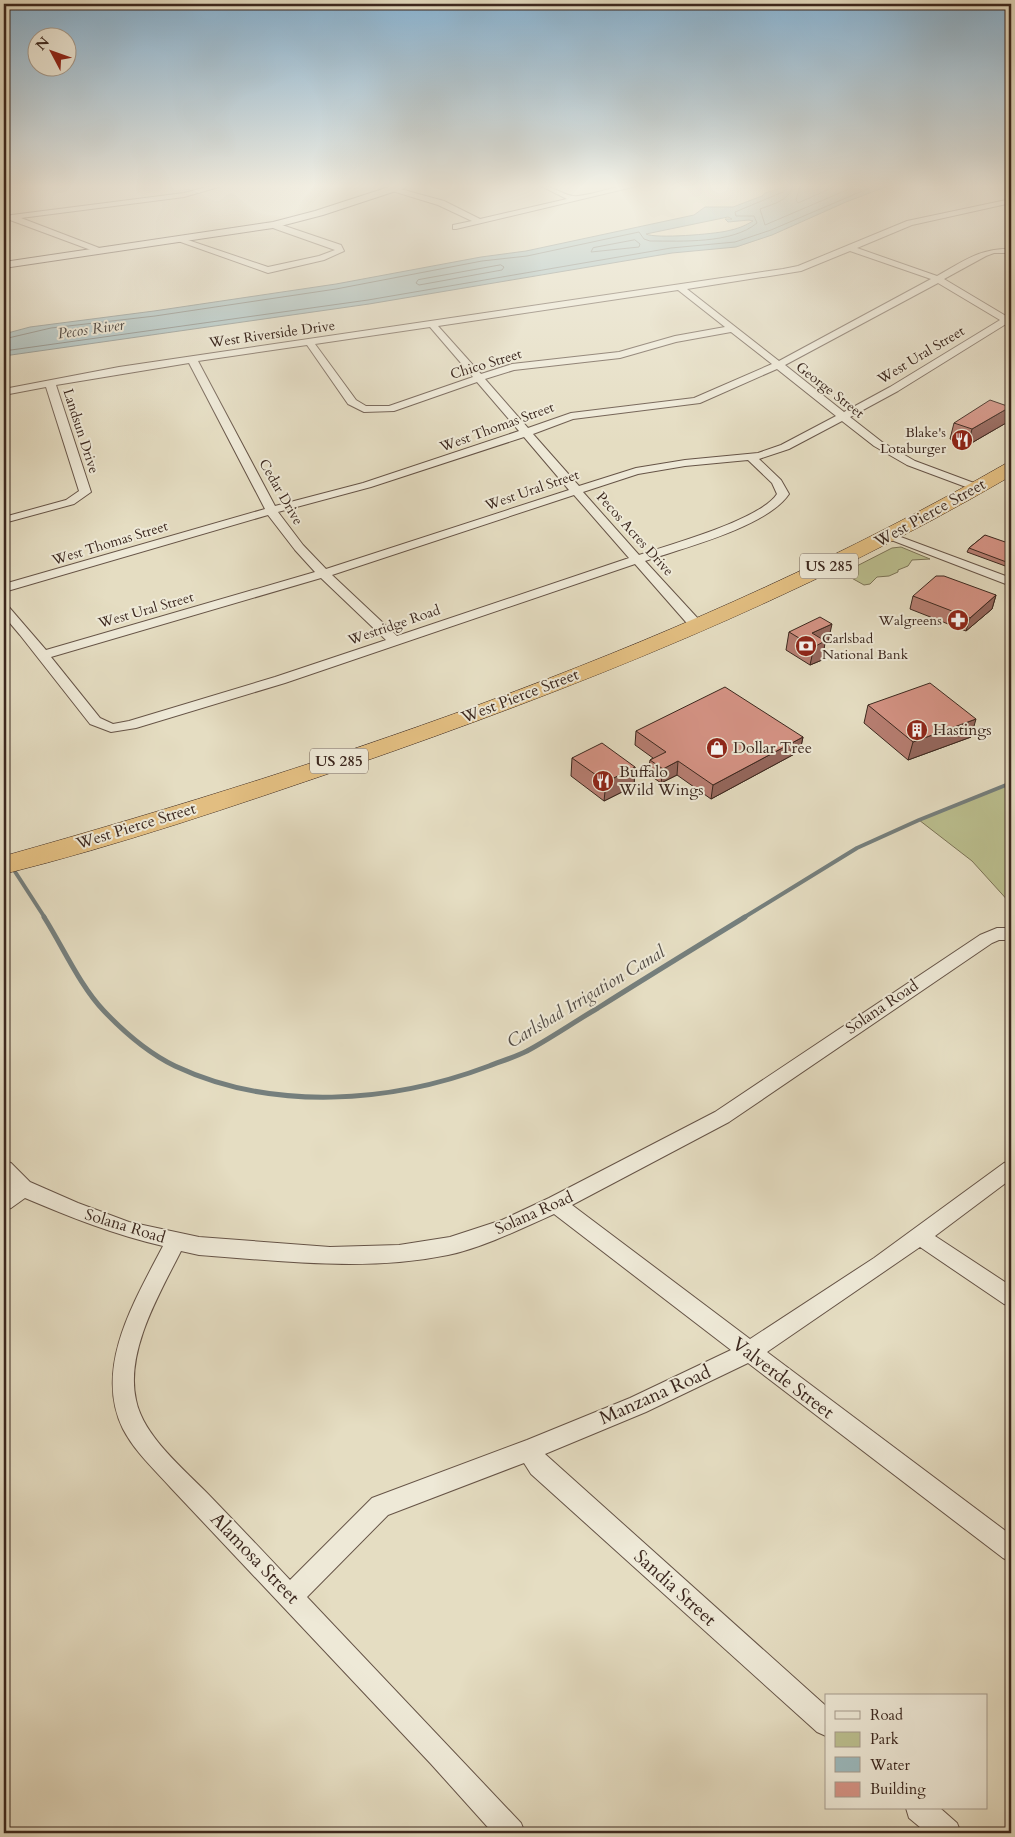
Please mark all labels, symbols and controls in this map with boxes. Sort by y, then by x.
north arrow [28,28,78,78]
text: N [31,33,54,55]
water label: Pecos River [56,314,127,344]
street label: West Riverside Drive [207,316,336,352]
street label: West Ural Street [873,321,969,389]
street label: Chico Street [448,344,525,384]
street label: George Street [792,357,869,423]
street label: Landsun Drive [58,386,104,476]
street label: West Thomas Street [436,397,557,457]
place label: Blake's Lotaburger [880,423,947,458]
restaurant icon: Blake's Lotaburger [950,428,974,452]
street label: Cedar Drive [254,456,308,528]
street label: West Ural Street [481,465,582,515]
street label: West Pierce Street [870,473,990,553]
street label: Pecos Acres Drive [592,488,678,580]
street label: West Thomas Street [49,516,171,570]
road number: US 285 [800,554,858,578]
street label: West Ural Street [95,587,196,633]
street label: Westridge Road [345,600,443,650]
pharmacy icon: Walgreens [946,608,970,632]
place label: Walgreens [878,611,942,630]
place label: Carlsbad National Bank [822,629,909,664]
bank icon: Carlsbad National Bank [794,634,818,658]
street label: West Pierce Street [457,664,582,729]
building icon: Hastings [905,718,929,742]
place label: Hastings [933,719,992,741]
shop icon: Dollar Tree [705,736,729,760]
place label: Dollar Tree [733,737,812,759]
road number: US 285 [310,748,368,774]
place label: Buffalo Wild Wings [618,761,704,801]
restaurant icon: Buffalo Wild Wings [591,769,615,793]
street label: West Pierce Street [73,797,199,855]
water label: Carlsbad Irrigation Canal [502,939,671,1054]
street label: Solana Road [841,974,923,1039]
street label: Solana Road [492,1186,577,1240]
street label: Solana Road [82,1203,168,1249]
street label: Valverde Street [727,1331,839,1425]
street label: Manzana Road [595,1359,715,1431]
street label: Alamosa Street [205,1506,305,1610]
street label: Sandia Street [628,1544,722,1632]
legend [825,1694,988,1810]
text: Road [870,1705,903,1725]
text: Park [870,1729,899,1749]
text: Water [869,1755,911,1775]
text: Building [870,1779,926,1799]

